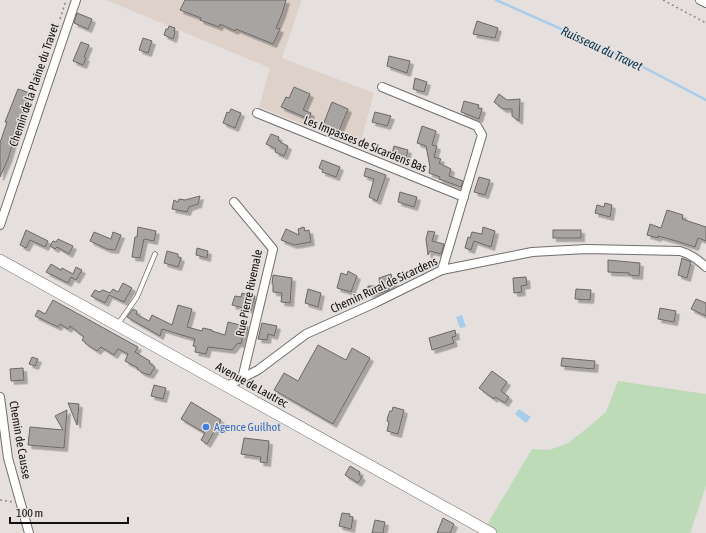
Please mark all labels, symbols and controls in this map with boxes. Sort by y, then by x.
street label: Chemin de la Plaine du Travet [6,21,62,148]
water label: Ruisseau du Travet [559,23,645,74]
street label: Les Impasses de Sicardens Bas [302,113,428,175]
street label: Rue Pierre Rivemale [233,248,265,338]
street label: Chemin Rural de Sicardens [328,254,440,316]
street label: Avenue de Lautrec [213,359,291,411]
street label: Chemin de Causse [6,400,34,480]
place label: Agence Guilhot [214,420,281,434]
marker: Agence Guilhot [201,422,211,432]
scale bar [10,499,128,525]
text: 100 m [16,506,43,520]

